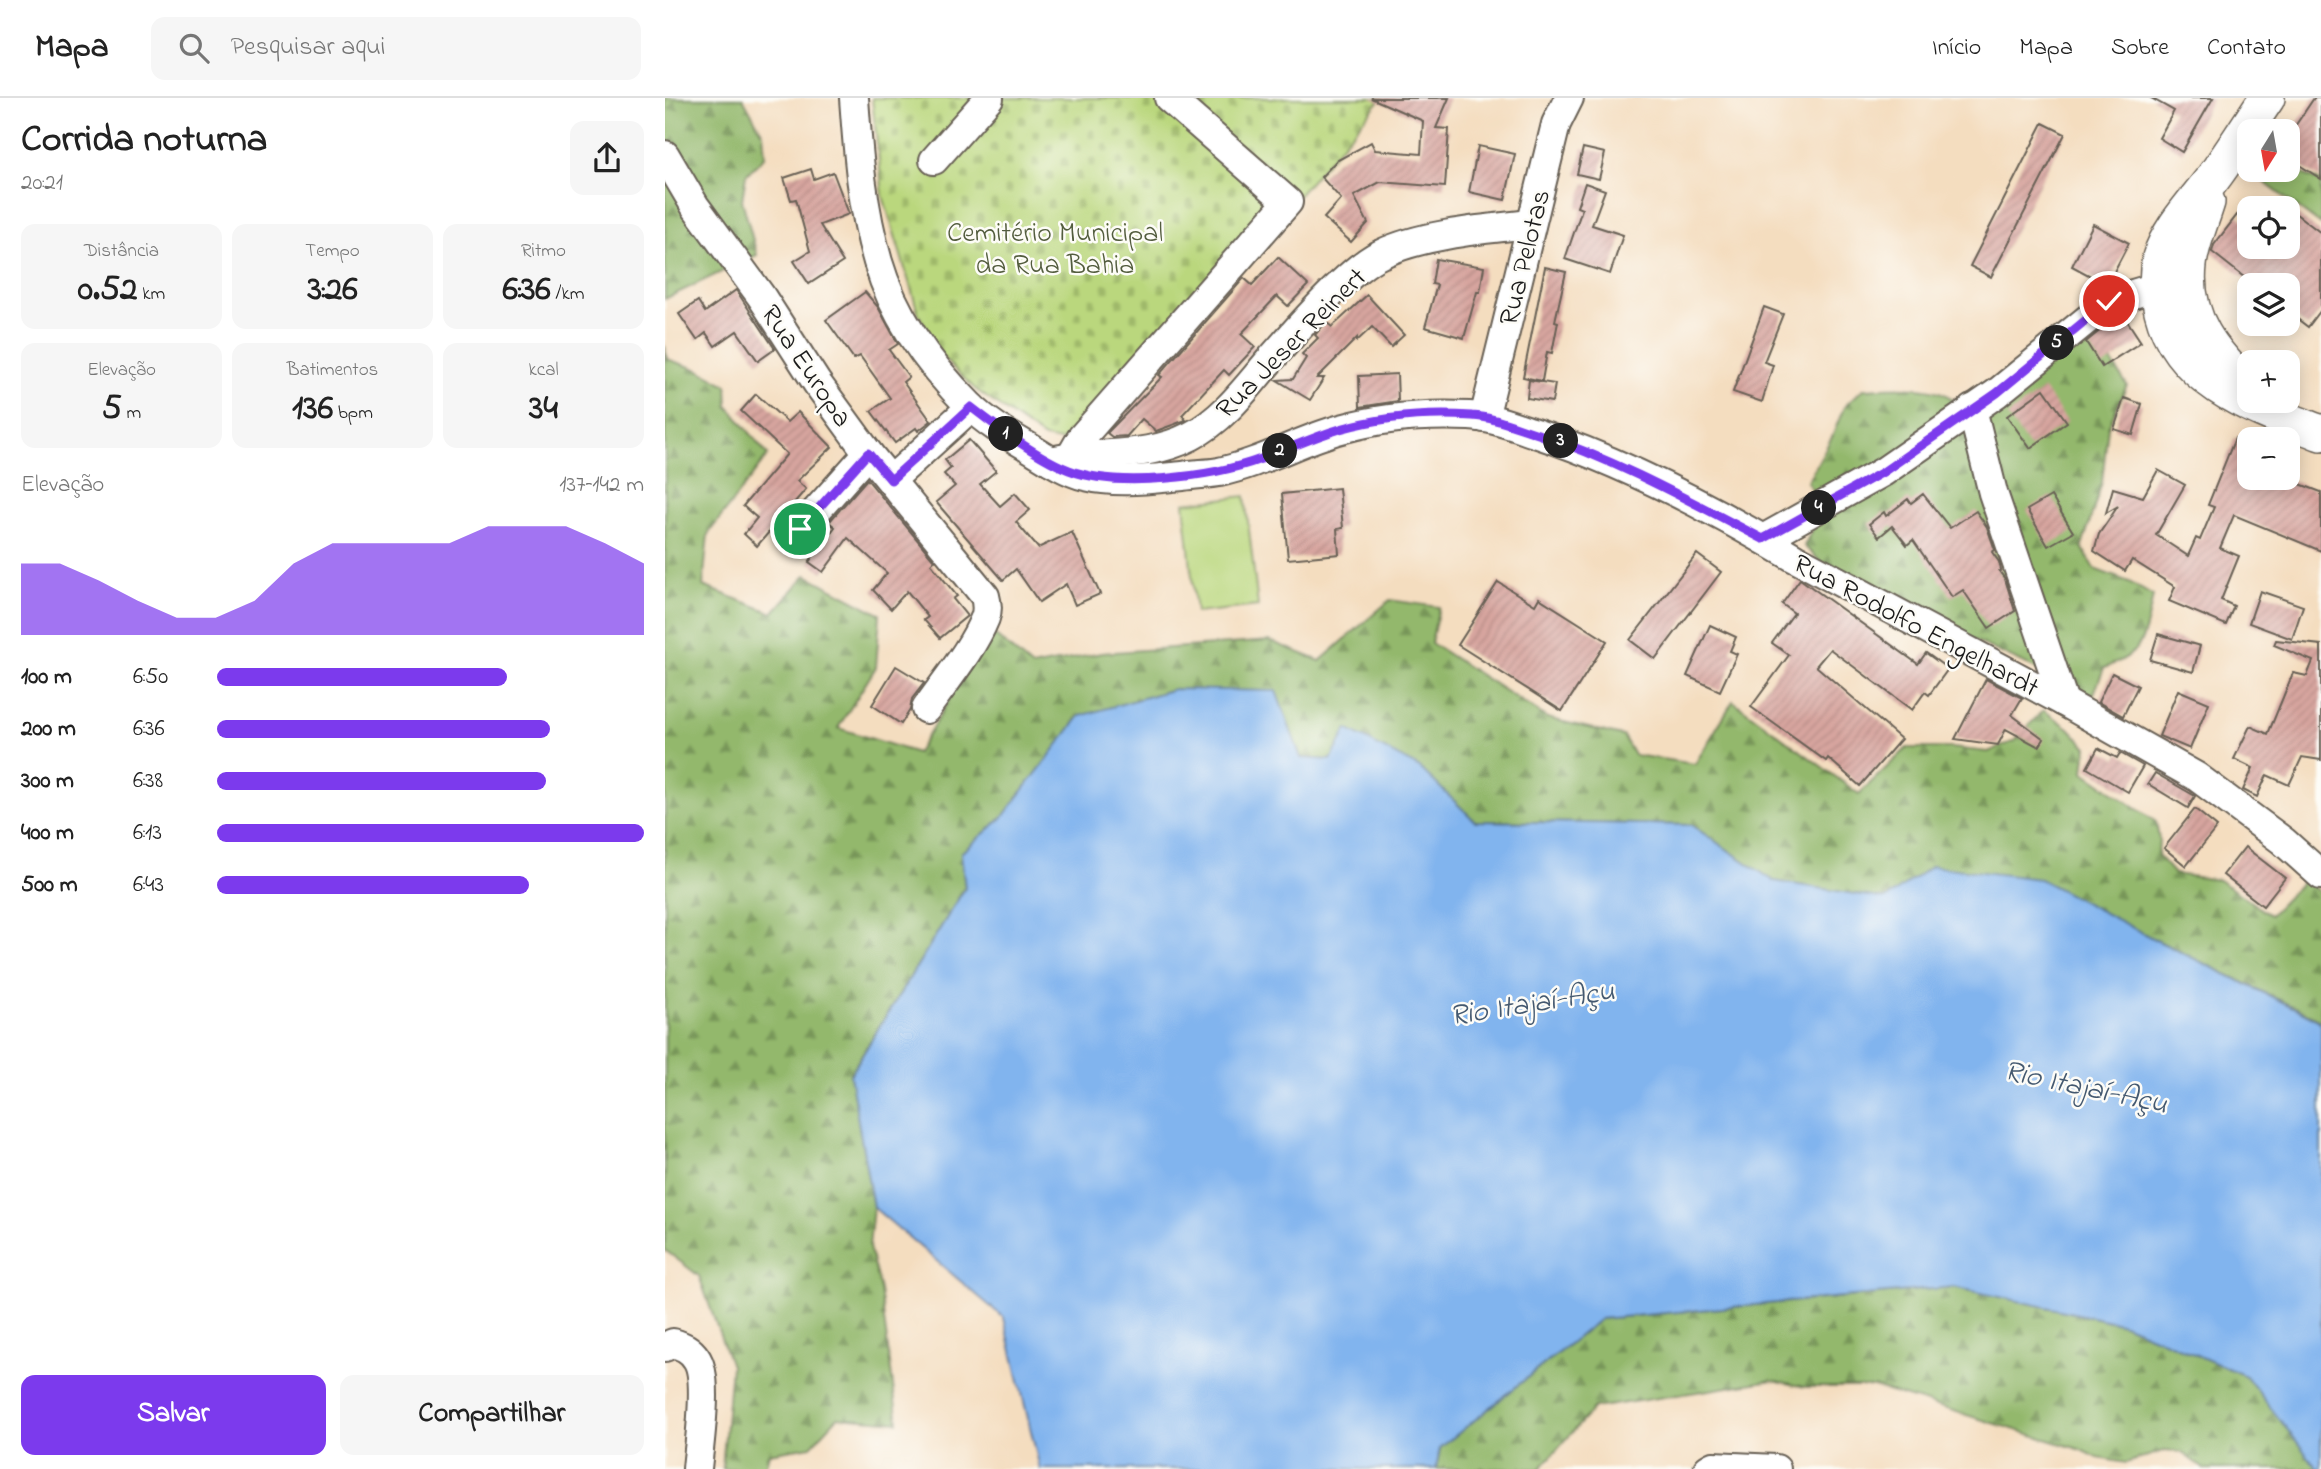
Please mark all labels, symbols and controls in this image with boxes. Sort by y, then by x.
search box [151,17,641,80]
text: Mapa [35,24,109,72]
icon: search [175,29,213,67]
text: Pesquisar aqui [231,29,385,67]
text: Início [1932,31,1981,66]
text: Mapa [2019,31,2073,66]
text: Sobre [2111,31,2169,66]
text: Contato [2207,31,2286,66]
text: Corrida noturna [21,113,267,169]
north arrow [2237,119,2299,182]
map controls [2237,119,2300,490]
button: share [570,121,644,195]
text: 20:21 [21,167,63,200]
street label: Rua Pelotas [1490,186,1563,330]
button: locate [2237,196,2300,259]
park label: Cemitério Municipal da Rua Bahia [947,214,1163,287]
text: Distância [84,238,159,265]
text: Tempo [305,238,360,265]
text: Ritmo [521,238,566,265]
street label: Rua Jeser Reinert [1207,259,1378,430]
text: 0.52 [78,265,137,316]
text: 3:26 [307,265,358,316]
text: 6:36 [503,265,551,316]
pin [2079,271,2139,331]
button: layers [2237,273,2300,336]
text: km [137,281,165,308]
text: /km [551,281,584,308]
icon: check [2090,282,2128,320]
street label: Rua Europa [749,297,861,436]
pin: 5 [2039,326,2075,360]
text: 5 [2051,329,2062,356]
button: + [2237,350,2300,413]
text: Elevação [87,357,156,384]
text: Batimentos [287,357,378,384]
text: kcal [528,357,559,384]
text: 5 [102,384,122,435]
text: 136 [292,384,333,435]
text: 34 [529,384,558,435]
text: m [122,400,141,427]
text: bpm [333,400,373,427]
pin: 1 [989,416,1023,452]
text: 1 [1002,420,1009,447]
pin: 3 [1543,424,1579,458]
text: 3 [1557,427,1564,454]
button: − [2237,427,2300,490]
pin: 2 [1263,434,1297,468]
text: 2 [1275,437,1284,464]
text: Elevação [21,469,104,502]
text: 137–142 m [559,469,644,502]
pin: 4 [1801,490,1837,526]
text: 4 [1815,494,1822,521]
pin [770,499,830,559]
icon: arrive [781,510,819,548]
street label: Rua Rodolfo Engelhardt [1785,545,2046,709]
text: 100 m [21,661,72,694]
text: 6:50 [133,661,168,694]
text: 200 m [21,713,76,746]
text: 6:36 [133,713,165,746]
text: 300 m [21,765,74,798]
text: 6:38 [133,765,163,798]
text: 400 m [21,817,74,850]
text: 6:13 [133,817,162,850]
text: 500 m [21,869,78,902]
text: 6:43 [133,869,164,902]
water label: Rio Itajaí-Açu [1447,970,1618,1040]
water label: Rio Itajaí-Açu [2000,1050,2171,1128]
button: Salvar [21,1375,326,1455]
button: Compartilhar [340,1375,644,1455]

